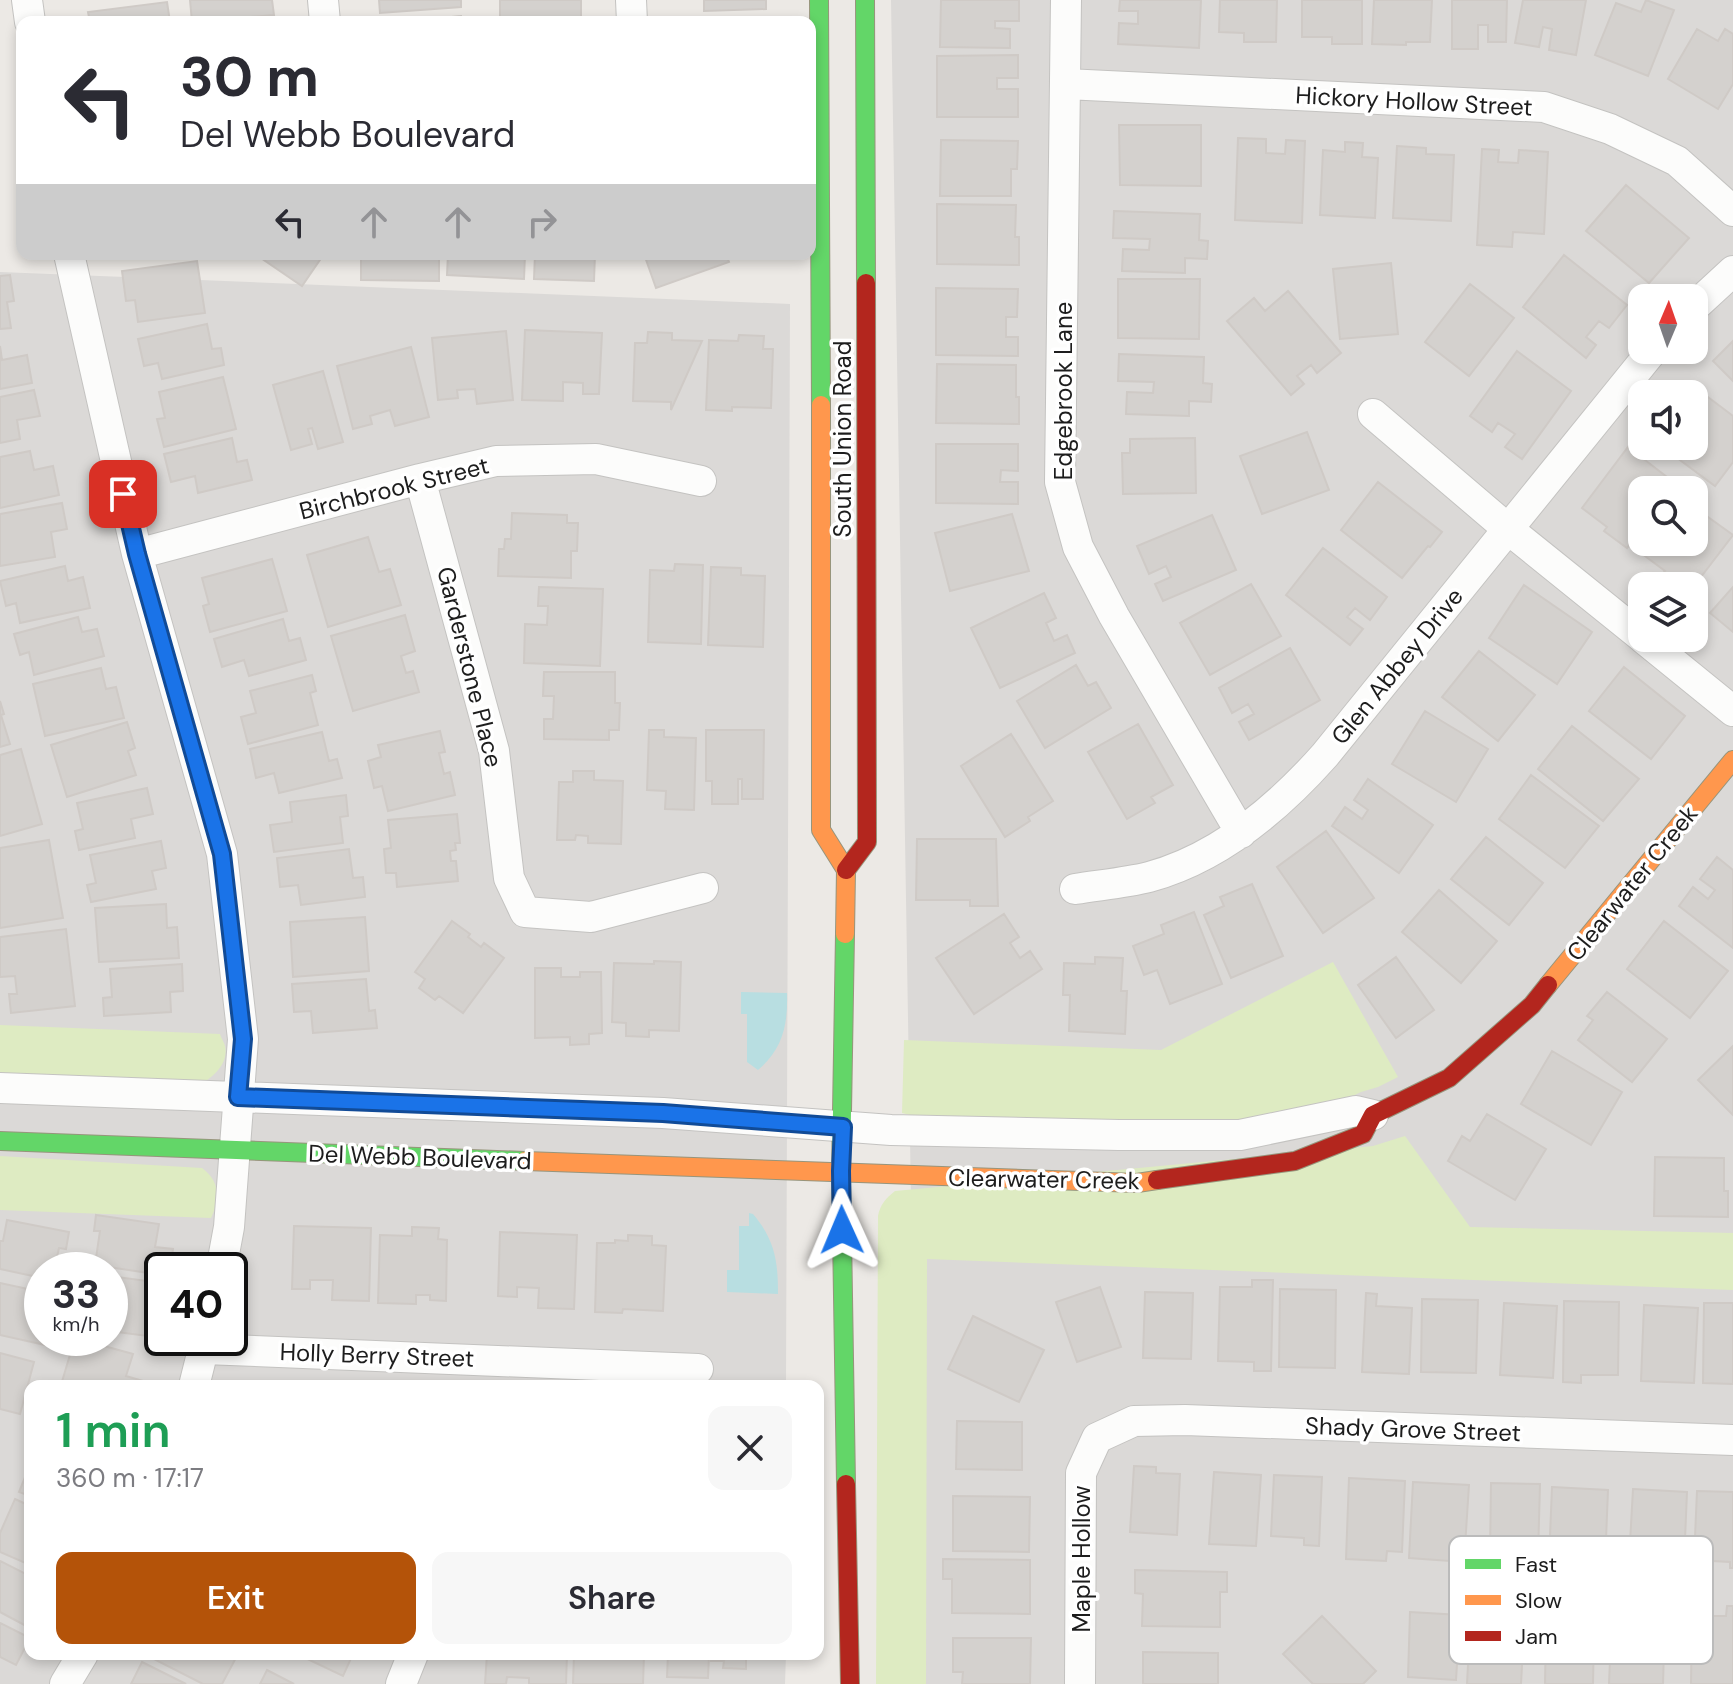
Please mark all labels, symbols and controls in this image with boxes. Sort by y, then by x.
text: 30 m [180,40,319,113]
icon: left [48,48,152,152]
street label: Hickory Hollow Street [1295,79,1533,123]
text: Del Webb Boulevard [180,111,515,158]
icon: left [268,200,312,244]
icon: ahead [352,200,396,244]
icon: ahead [436,200,480,244]
icon: right [520,200,564,244]
north arrow [1628,284,1708,364]
map controls [1628,284,1708,652]
street label: Edgebrook Lane [1048,302,1079,480]
street label: South Union Road [827,340,858,538]
button: sound [1628,380,1708,460]
street label: Birchbrook Street [296,449,492,527]
pin [89,460,157,528]
icon: arrive [101,472,145,516]
button: search [1628,476,1708,556]
street label: Garderstone Place [430,564,510,770]
button: layers [1628,572,1708,652]
street label: Glen Abbey Drive [1324,581,1470,751]
street label: Clearwater Creek [1560,799,1704,967]
street label: Del Webb Boulevard [308,1138,532,1176]
street label: Clearwater Creek [948,1162,1140,1196]
position arrow [800,1188,884,1272]
speed limit sign: 40 [144,1252,248,1356]
text: 33 [52,1268,100,1320]
text: km/h [52,1311,100,1337]
street label: Holly Berry Street [279,1336,475,1374]
text: 1 min [56,1399,171,1462]
button: close [708,1406,792,1490]
street label: Shady Grove Street [1305,1410,1521,1448]
text: 360 m · 17:17 [56,1461,204,1495]
street label: Maple Hollow [1066,1486,1097,1633]
legend [1449,1536,1713,1664]
text: Fast [1515,1550,1557,1579]
button: Exit [56,1552,416,1644]
button: Share [432,1552,792,1644]
text: Slow [1515,1586,1562,1615]
text: Jam [1515,1622,1558,1651]

